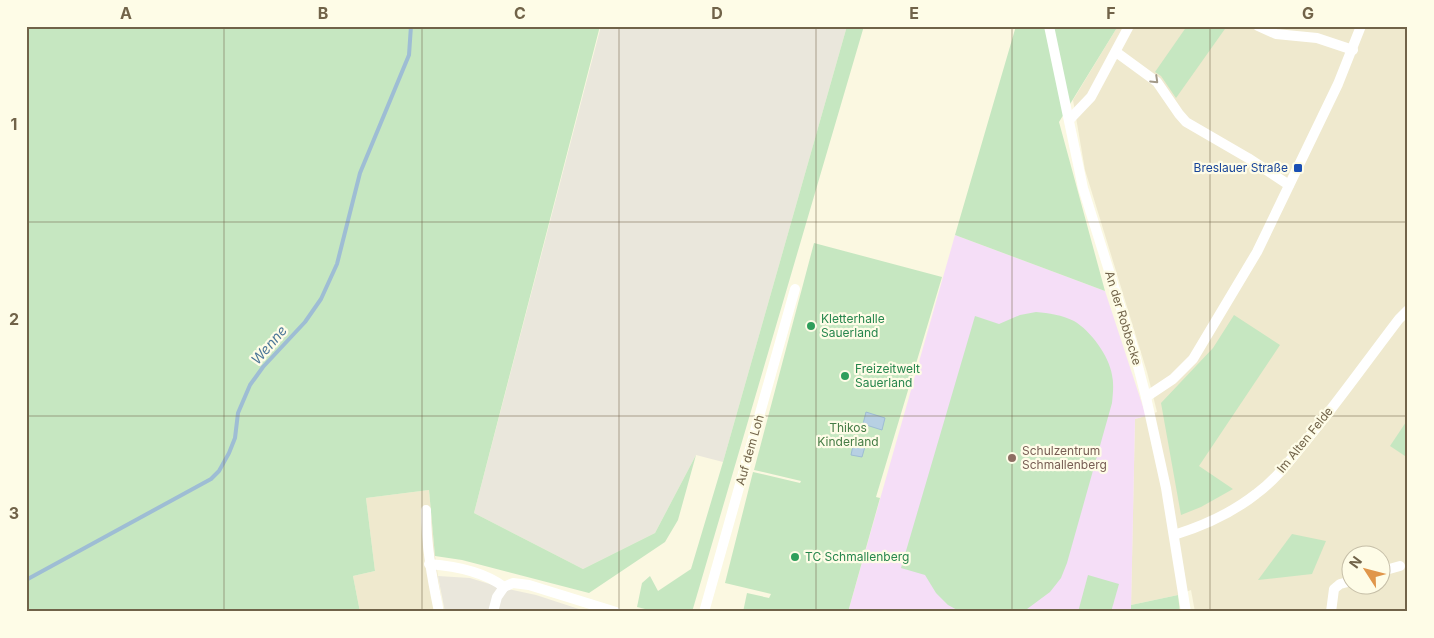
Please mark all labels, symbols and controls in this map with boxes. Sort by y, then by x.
text: A [120,3,132,23]
text: B [318,3,328,23]
text: C [514,3,526,23]
text: D [711,3,723,23]
text: E [909,3,919,23]
text: F [1106,3,1116,23]
text: G [1302,3,1314,23]
one-way arrow [1150,74,1159,83]
text: 1 [11,114,17,134]
place label: Breslauer Straße [1194,160,1288,175]
marker: Breslauer Straße [1292,162,1304,174]
street label: An der Robbecke [1102,269,1145,367]
text: 2 [9,309,19,329]
place label: Kletterhalle Sauerland [821,311,885,340]
marker: Kletterhalle Sauerland [805,320,817,332]
water label: Wenne [247,322,290,368]
place label: Freizeitwelt Sauerland [855,361,920,390]
marker: Freizeitwelt Sauerland [839,370,851,382]
street label: Im Alten Felde [1273,404,1336,476]
street label: Auf dem Loh [732,413,767,487]
park label: Thikos Kinderland [817,420,879,449]
place label: Schulzentrum Schmallenberg [1022,443,1107,472]
marker: Schulzentrum Schmallenberg [1006,452,1018,464]
text: 3 [9,503,19,523]
north arrow [1342,546,1392,596]
place label: TC Schmallenberg [805,549,909,564]
marker: TC Schmallenberg [789,551,801,563]
text: N [1345,553,1365,571]

